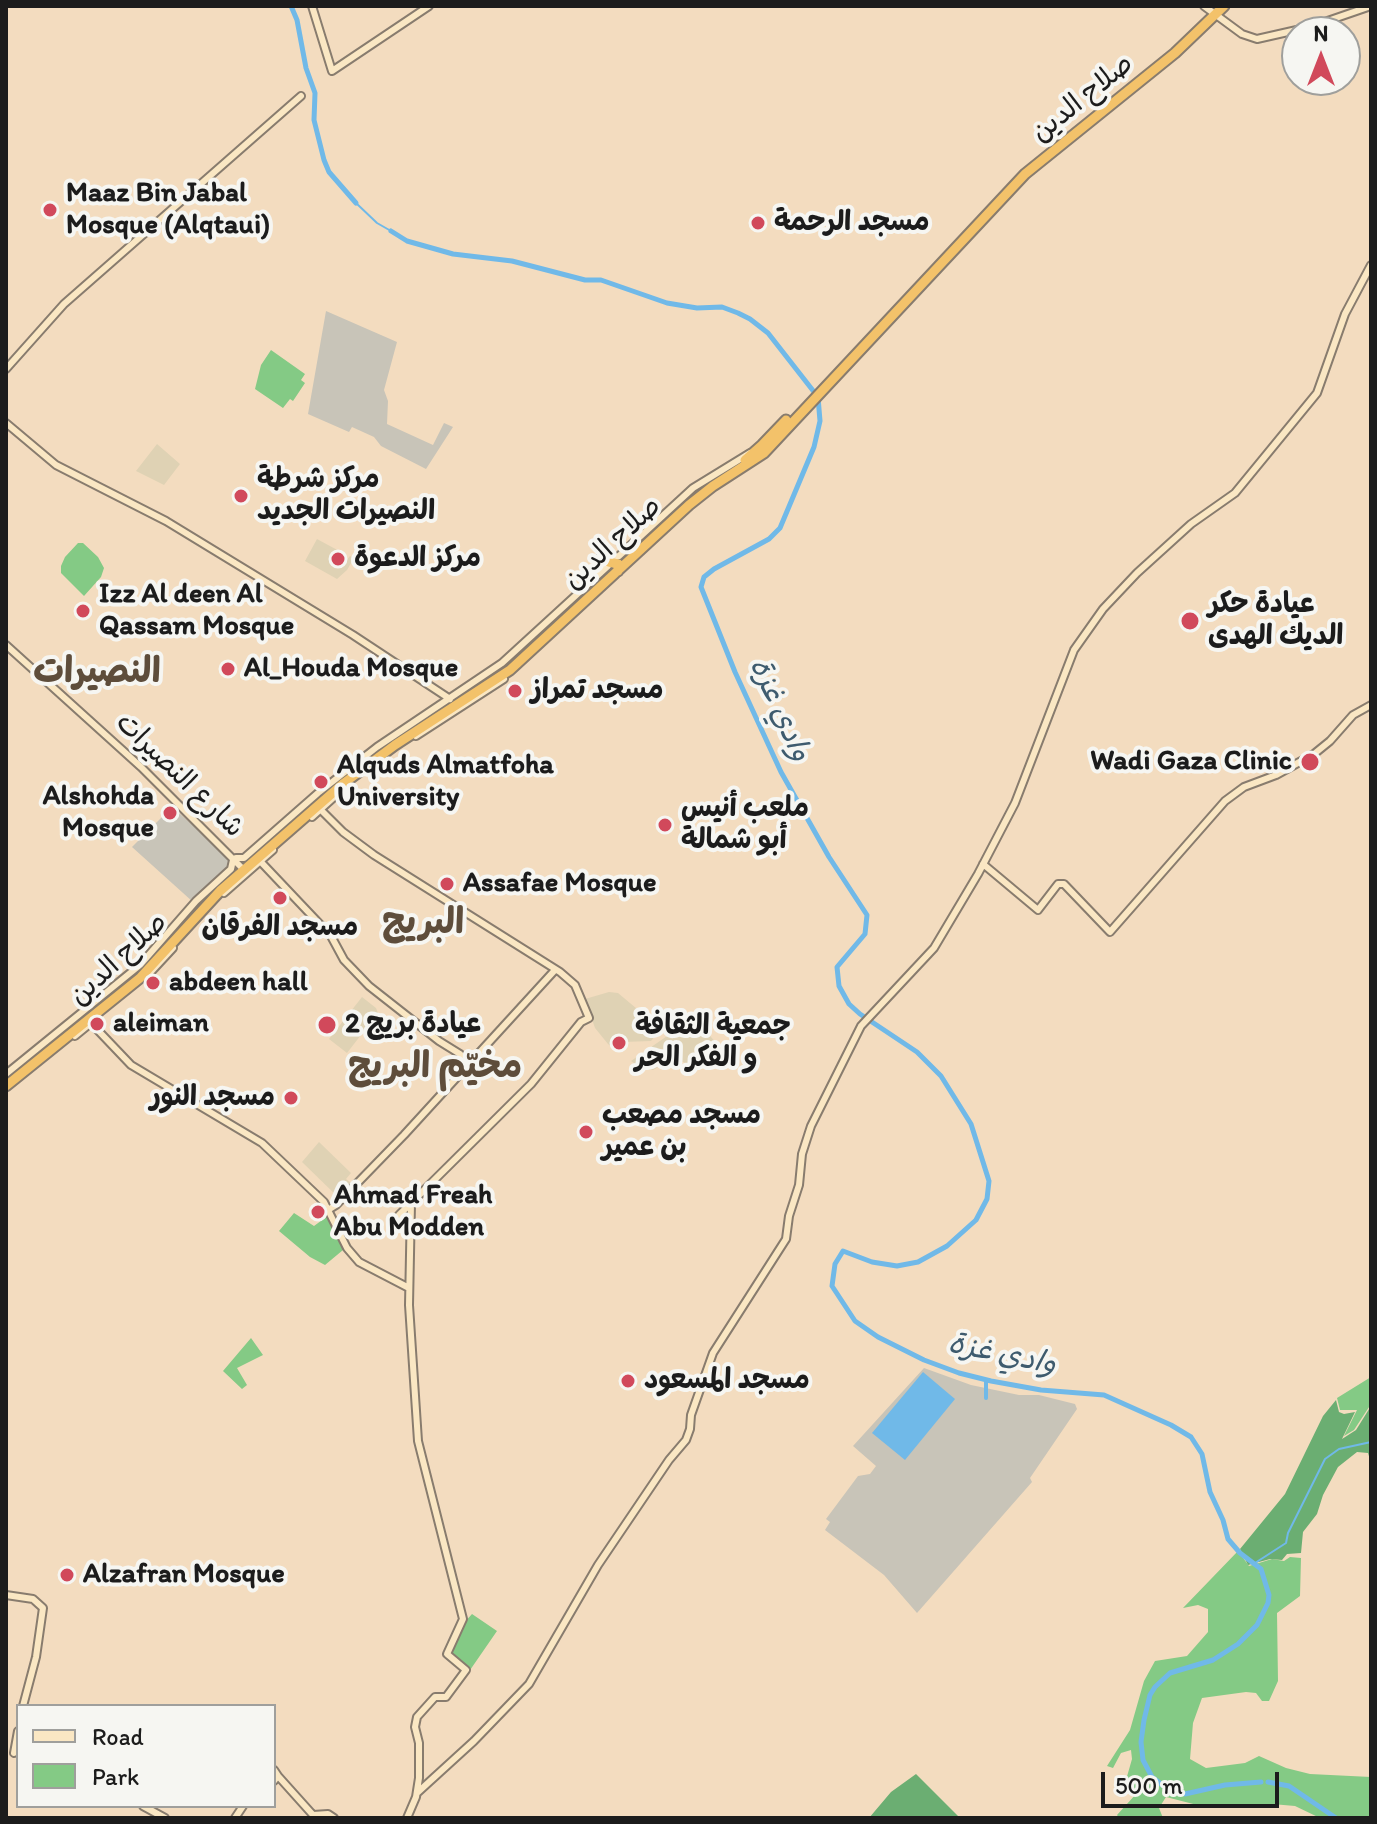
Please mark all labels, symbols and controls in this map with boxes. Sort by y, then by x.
north arrow [1281,16,1361,96]
text: N [1314,20,1328,47]
street label: صلاح الدين [1025,48,1141,150]
place label: Maaz Bin Jabal Mosque (Alqtaui) [66,177,270,243]
marker: Maaz Bin Jabal Mosque (Alqtaui) [41,201,59,219]
place label: مسجد الرحمة [774,206,930,240]
marker: مسجد الرحمة [749,214,767,232]
place label: مركز شرطة النصيرات الجديد [257,463,435,529]
marker: مركز شرطة النصيرات الجديد [232,487,250,505]
street label: صلاح الدين [557,490,669,598]
place label: مركز الدعوة [354,542,481,576]
marker: مركز الدعوة [329,550,347,568]
place label: Izz Al deen Al Qassam Mosque [99,578,294,644]
place label: عيادة حكر الديك الهدى [1208,588,1344,654]
marker: Izz Al deen Al Qassam Mosque [74,602,92,620]
marker: عيادة حكر الديك الهدى [1179,610,1201,632]
district label: النصيرات [33,651,161,695]
place label: Al_Houda Mosque [244,652,458,686]
water label: وادي غزة [740,653,818,767]
marker: Al_Houda Mosque [219,660,237,678]
place label: مسجد تمراز [531,674,664,708]
marker: مسجد تمراز [506,682,524,700]
street label: شارع النصيرات [108,707,250,845]
place label: Wadi Gaza Clinic [1090,745,1292,779]
place label: Alquds Almatfoha University [337,749,554,815]
marker: Wadi Gaza Clinic [1299,751,1321,773]
marker: Alquds Almatfoha University [312,773,330,791]
place label: Alshohda Mosque [43,780,154,846]
place label: ملعب أنيس أبو شمالة [681,792,809,858]
marker: Alshohda Mosque [161,804,179,822]
marker: ملعب أنيس أبو شمالة [656,816,674,834]
place label: Assafae Mosque [463,867,657,901]
marker: Assafae Mosque [438,875,456,893]
marker: مسجد الفرقان [271,889,289,907]
district label: البريج [382,902,464,946]
street label: صلاح الدين [63,906,175,1014]
place label: مسجد الفرقان [202,911,358,945]
place label: abdeen hall [169,966,308,1000]
marker: abdeen hall [144,974,162,992]
place label: aleiman [113,1007,209,1041]
place label: عيادة بريج 2 [345,1008,481,1042]
place label: جمعية الثقافة و الفكر الحر [635,1010,791,1076]
marker: عيادة بريج 2 [316,1014,338,1036]
marker: aleiman [88,1015,106,1033]
marker: جمعية الثقافة و الفكر الحر [610,1034,628,1052]
district label: مخيّم البريج [348,1046,522,1090]
place label: مسجد النور [150,1081,275,1115]
marker: مسجد النور [282,1089,300,1107]
place label: مسجد مصعب بن عمير [602,1099,761,1165]
marker: مسجد مصعب بن عمير [577,1123,595,1141]
place label: Ahmad Freah Abu Modden [334,1179,492,1245]
marker: Ahmad Freah Abu Modden [309,1203,327,1221]
water label: وادي غزة [945,1326,1059,1384]
place label: مسجد المسعود [644,1364,810,1398]
marker: مسجد المسعود [619,1372,637,1390]
place label: Alzafran Mosque [83,1558,285,1592]
marker: Alzafran Mosque [58,1566,76,1584]
legend [16,1704,276,1808]
text: Road [92,1722,144,1751]
scale bar [1105,1756,1283,1806]
text: Park [92,1762,139,1791]
text: 500 m [1115,1771,1183,1800]

